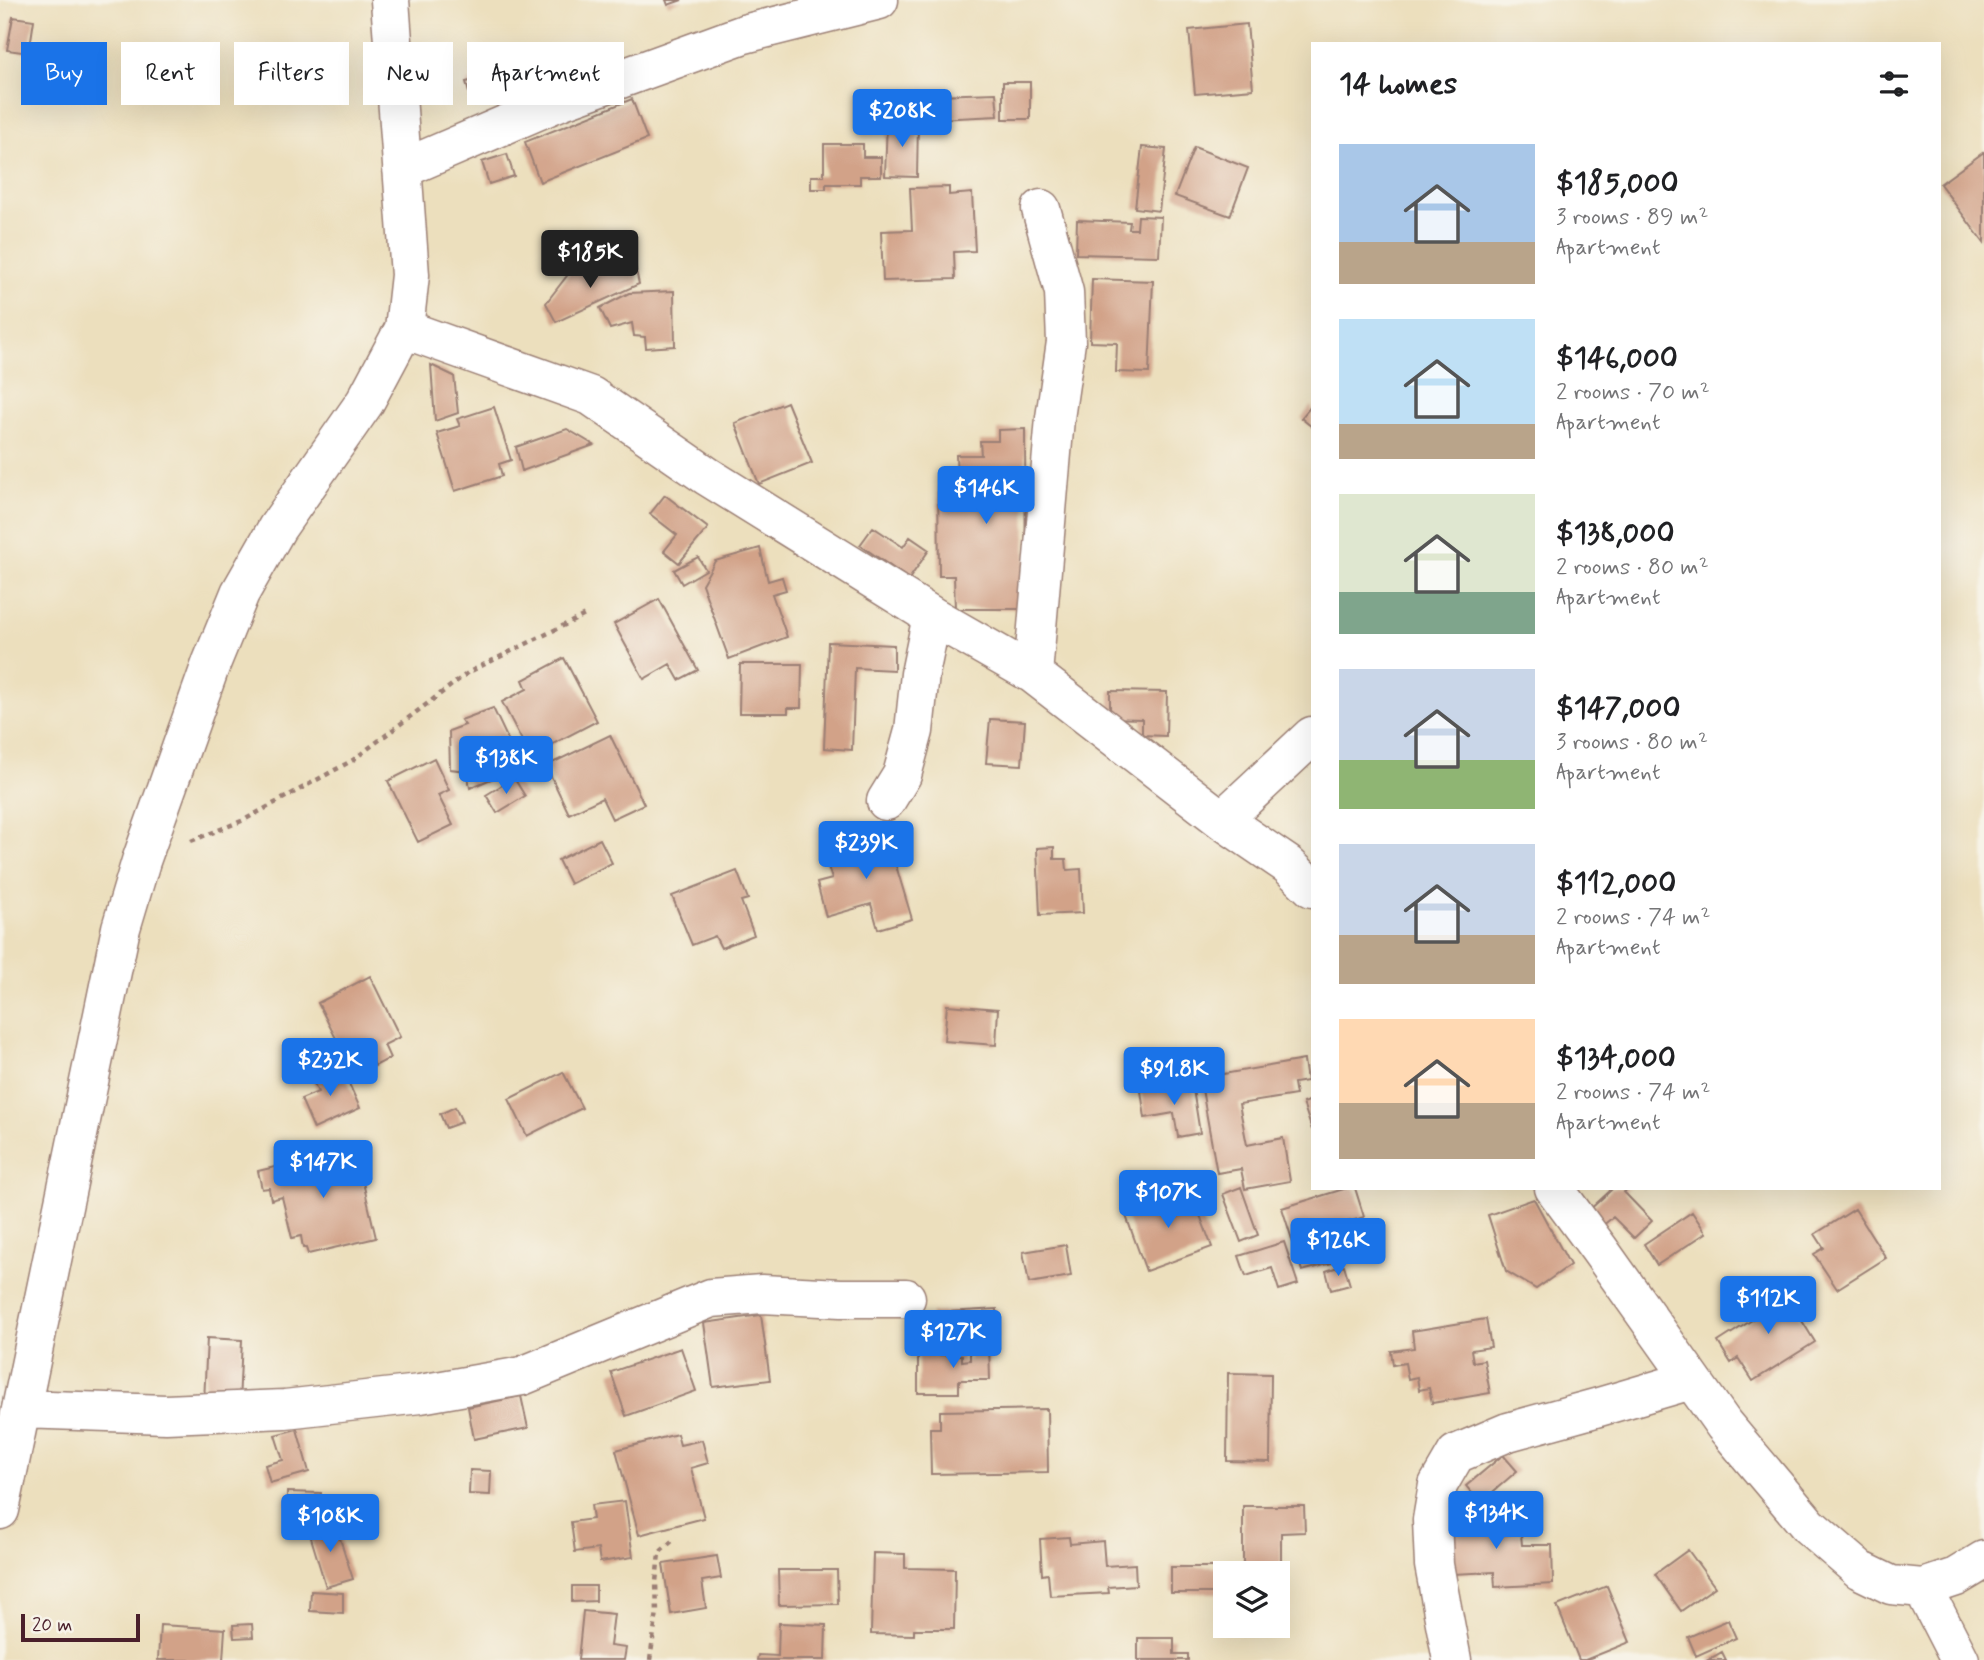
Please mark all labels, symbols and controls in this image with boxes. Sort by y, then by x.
chip: Buy [21,42,107,105]
chip: Rent [121,42,220,105]
chip: Filters [234,42,349,105]
chip: New [363,42,453,105]
chip: Apartment [467,42,624,105]
text: 14 homes [1339,65,1457,104]
icon: filters [1875,65,1913,103]
pin: $208K [853,90,951,149]
text: $208K [869,97,935,127]
text: $185,000 [1556,164,1679,203]
icon: home [1395,172,1479,256]
text: 3 rooms · 89 m² [1556,203,1708,233]
pin: $185K [541,230,639,290]
text: Apartment [1556,233,1661,263]
text: $185K [557,238,623,268]
text: $146,000 [1556,339,1678,378]
icon: home [1395,347,1479,431]
text: 2 rooms · 70 m² [1556,378,1710,408]
text: Apartment [1556,408,1661,438]
pin: $146K [937,466,1035,526]
text: $146K [954,474,1018,504]
text: $138,000 [1556,514,1674,553]
icon: home [1395,522,1479,606]
text: 2 rooms · 80 m² [1556,553,1709,583]
text: Apartment [1556,583,1661,613]
text: $147,000 [1556,689,1680,728]
icon: home [1395,697,1479,781]
text: 3 rooms · 80 m² [1556,728,1708,758]
pin: $138K [457,736,555,796]
text: $138K [475,744,537,774]
text: Apartment [1556,758,1661,788]
pin: $239K [817,822,915,881]
text: $239K [835,829,897,859]
text: $112,000 [1556,864,1676,903]
icon: home [1395,872,1479,956]
text: 2 rooms · 74 m² [1556,903,1711,933]
text: Apartment [1556,933,1661,963]
pin: $232K [281,1038,379,1098]
text: $134,000 [1556,1039,1676,1078]
text: $232K [298,1046,362,1076]
icon: home [1395,1047,1479,1131]
pin: $91.8K [1117,1048,1231,1107]
text: $91.8K [1140,1055,1208,1085]
text: 2 rooms · 74 m² [1556,1078,1711,1108]
text: Apartment [1556,1108,1661,1138]
pin: $147K [274,1140,372,1200]
text: $147K [290,1148,356,1178]
pin: $107K [1119,1170,1217,1230]
text: $107K [1135,1178,1201,1208]
pin: $126K [1289,1218,1387,1278]
text: $126K [1306,1226,1370,1256]
pin: $112K [1719,1276,1817,1336]
text: $112K [1736,1284,1800,1314]
pin: $127K [904,1310,1002,1370]
text: $127K [920,1318,986,1348]
pin: $134K [1447,1492,1545,1551]
pin: $108K [281,1494,379,1554]
text: $134K [1464,1499,1528,1529]
text: $108K [297,1502,363,1532]
map controls [1213,1561,1290,1638]
button: layers [1213,1561,1290,1638]
scale bar [21,1611,140,1643]
text: 20 m [32,1613,72,1638]

